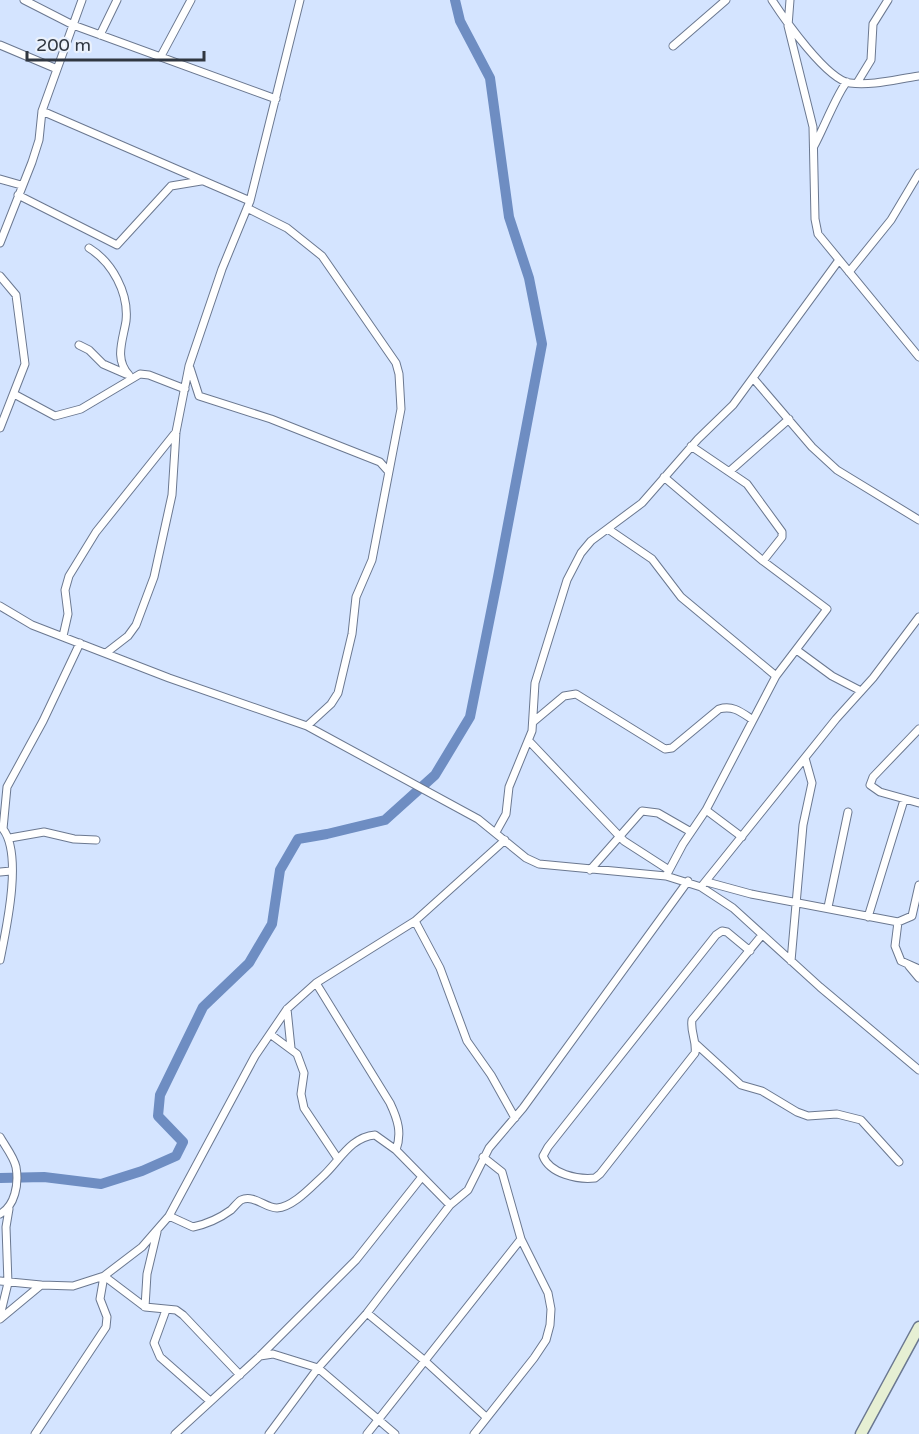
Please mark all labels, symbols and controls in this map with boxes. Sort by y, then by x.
scale bar [27,24,204,62]
text: 200 m [36,34,91,56]

